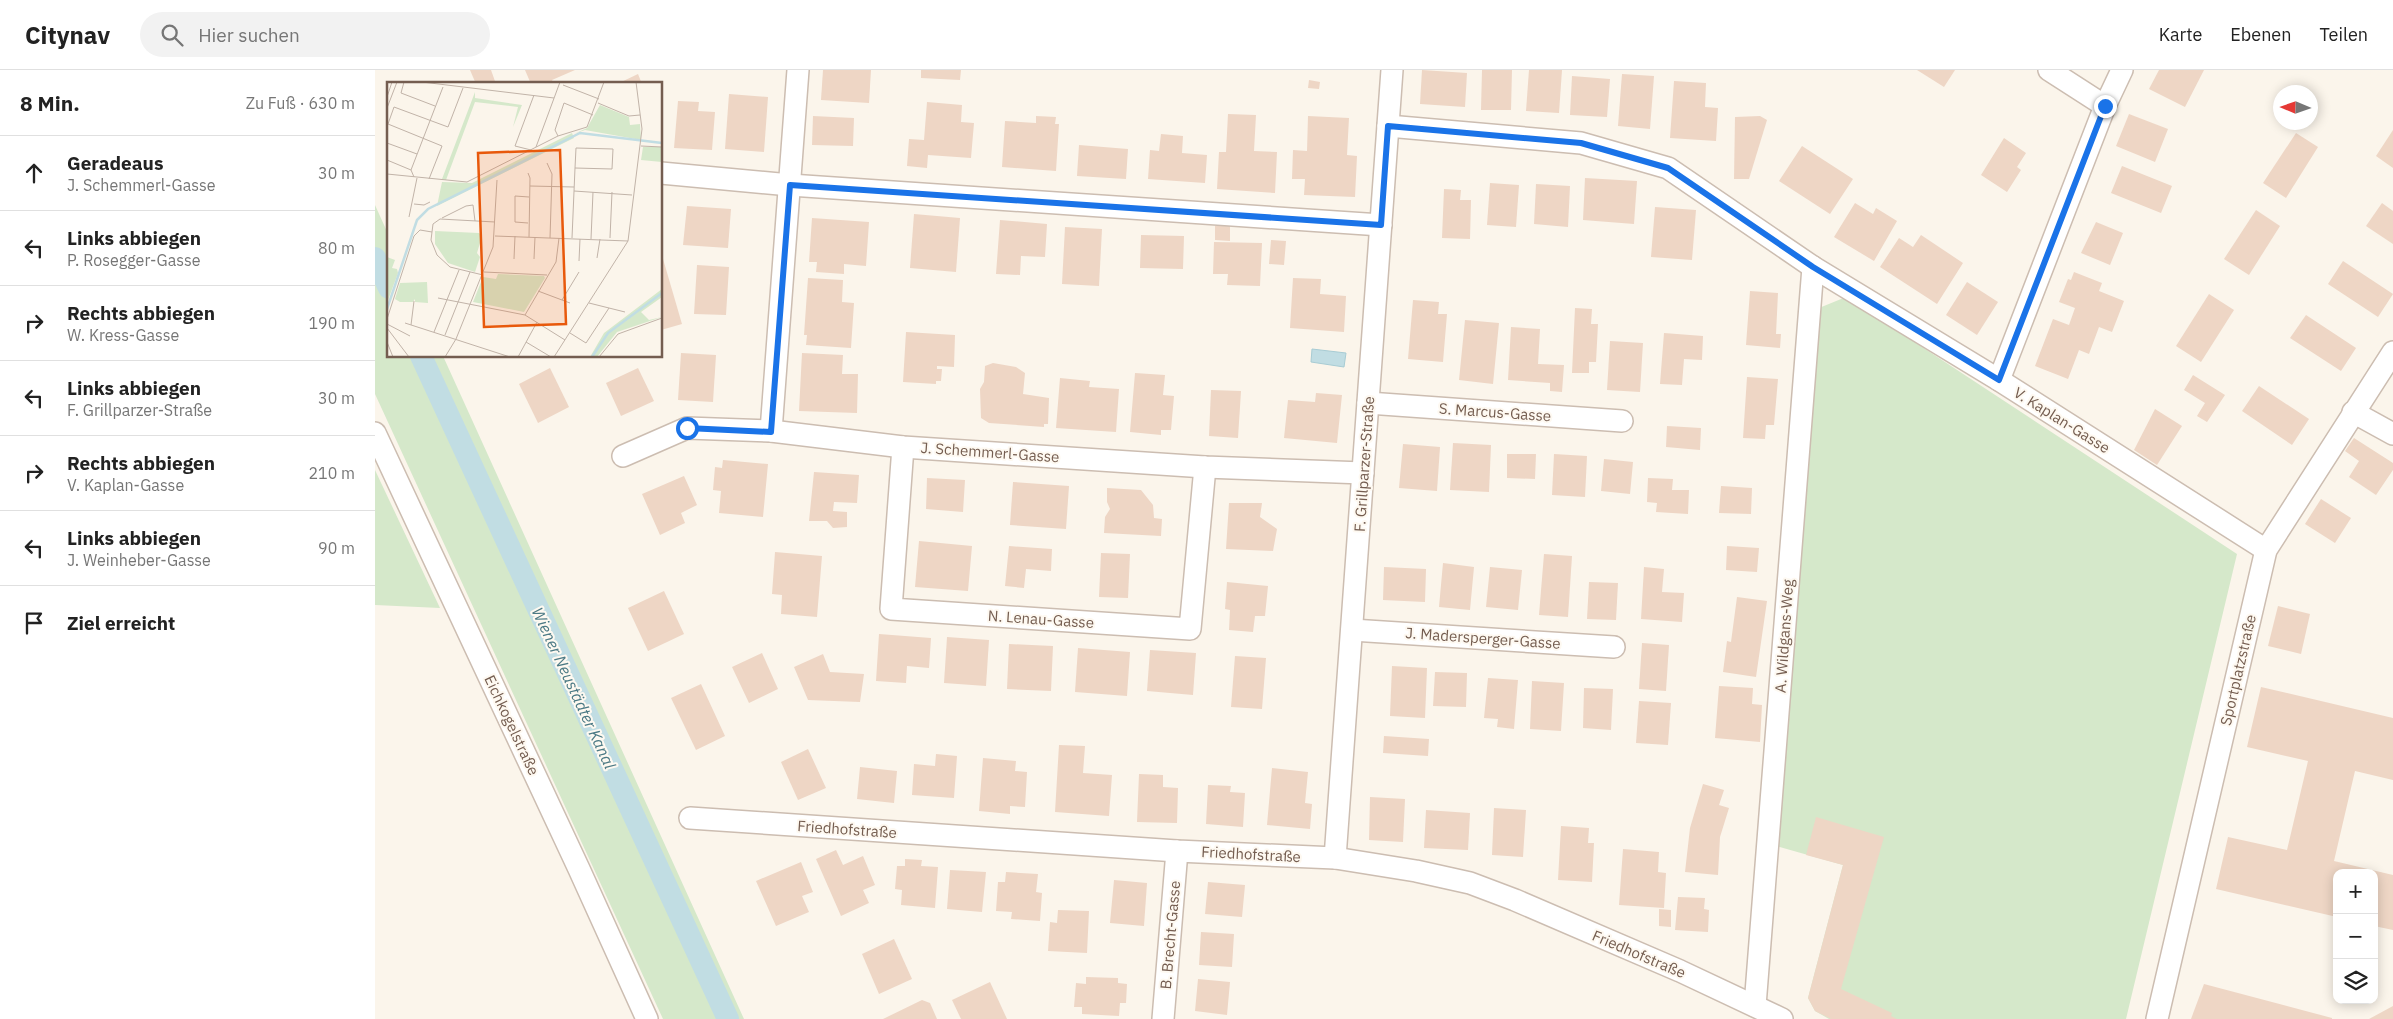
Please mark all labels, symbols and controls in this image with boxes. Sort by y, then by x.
search box [140,12,490,57]
text: Citynav [25,19,110,51]
icon: search [158,21,186,49]
text: Hier suchen [198,23,300,47]
text: Karte [2159,23,2202,46]
text: Ebenen [2230,23,2291,46]
text: Teilen [2319,23,2368,46]
inset map [387,82,663,358]
north arrow [2273,85,2318,130]
text: 8 Min. [20,89,80,117]
text: Zu Fuß · 630 m [246,93,355,113]
route end [2094,95,2117,118]
text: Geradeaus [67,151,164,175]
icon: ahead [20,159,48,187]
text: 30 m [318,163,355,183]
text: J. Schemmerl-Gasse [67,175,216,195]
text: Links abbiegen [67,226,201,250]
icon: left [20,234,48,262]
text: 80 m [318,238,355,258]
text: P. Rosegger-Gasse [67,250,201,270]
text: Rechts abbiegen [67,301,215,325]
icon: right [20,309,48,337]
text: 190 m [308,313,355,333]
text: W. Kress-Gasse [67,325,179,345]
text: Links abbiegen [67,376,201,400]
street label: V. Kaplan-Gasse [2010,383,2114,457]
icon: left [20,384,48,412]
text: 30 m [318,388,355,408]
street label: F. Grillparzer-Straße [1350,396,1378,532]
street label: S. Marcus-Gasse [1438,399,1552,425]
text: F. Grillparzer-Straße [67,400,212,420]
route start [676,417,699,440]
street label: J. Schemmerl-Gasse [920,438,1060,466]
text: Rechts abbiegen [67,451,215,475]
icon: right [20,459,48,487]
text: 210 m [308,463,355,483]
text: V. Kaplan-Gasse [67,475,184,495]
text: Links abbiegen [67,526,201,550]
icon: left [20,534,48,562]
text: 90 m [318,538,355,558]
text: J. Weinheber-Gasse [67,550,211,570]
street label: A. Wildgans-Weg [1771,578,1797,694]
water label: Wiener Neustädter Kanal [528,604,621,773]
street label: N. Lenau-Gasse [987,606,1095,632]
icon: arrive [20,609,48,637]
text: Ziel erreicht [67,611,175,635]
street label: Sportplatzstraße [2216,613,2260,727]
street label: J. Madersperger-Gasse [1405,623,1561,653]
street label: Eichkogelstraße [480,672,544,778]
street label: Friedhofstraße [797,816,897,842]
street label: Friedhofstraße [1201,842,1301,866]
map controls [2333,869,2378,1004]
button: + [2333,869,2378,914]
street label: B. Brecht-Gasse [1156,880,1184,990]
button: − [2333,914,2378,959]
street label: Friedhofstraße [1589,926,1689,982]
button: layers [2333,959,2378,1004]

